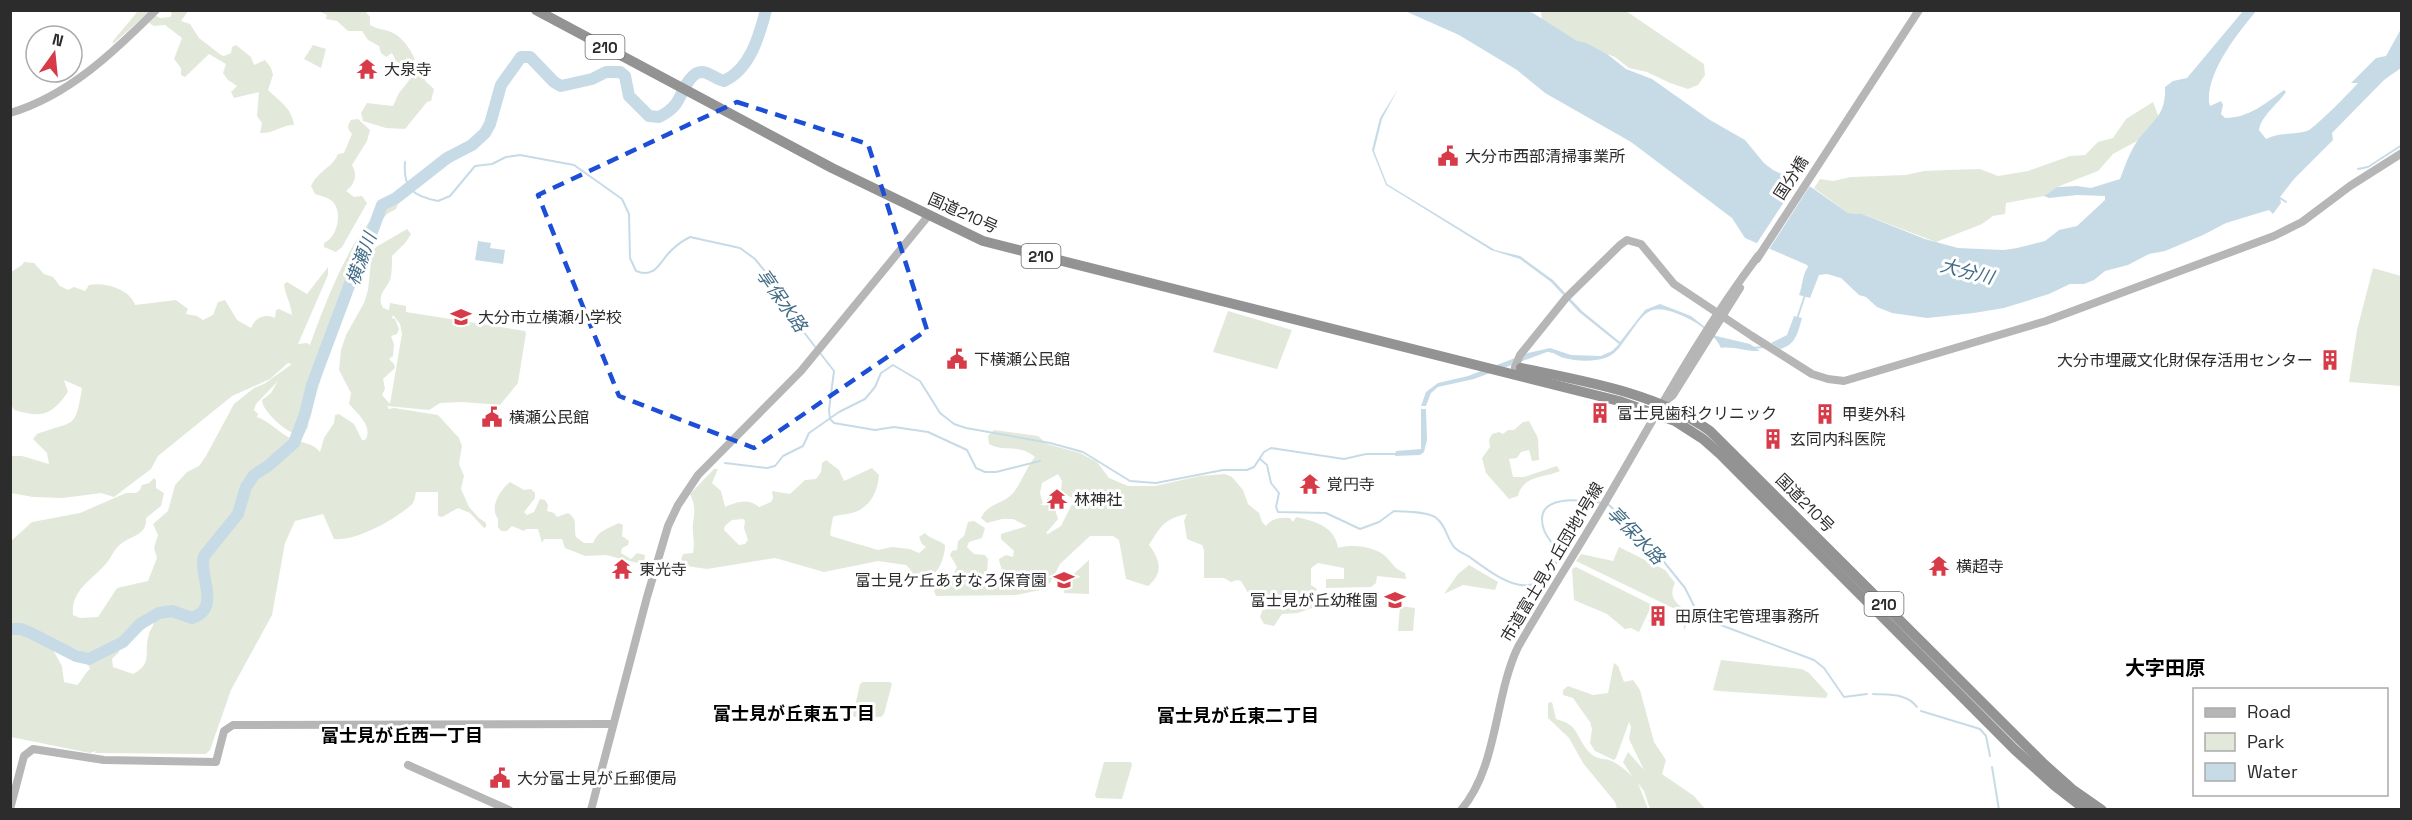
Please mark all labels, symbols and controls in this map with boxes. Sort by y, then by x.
north arrow [24,24,84,84]
text: N [50,28,66,52]
road number: 210 [586,35,624,59]
temple icon: 大泉寺 [355,57,379,81]
place label: 大泉寺 [384,59,432,80]
public building icon: 大分市西部清掃事業所 [1436,144,1460,168]
place label: 大分市西部清掃事業所 [1465,146,1625,167]
street label: 国分橋 [1769,152,1813,204]
street label: 国道210号 [925,188,1001,238]
water label: 横瀬川 [341,228,382,288]
road number: 210 [1022,244,1060,268]
water label: 大分川 [1938,253,1998,289]
water label: 享保水路 [752,264,813,338]
school or university icon: 大分市立横瀬小学校 [449,305,473,329]
place label: 大分市立横瀬小学校 [478,307,622,328]
public building icon: 下横瀬公民館 [945,347,969,371]
building icon: 大分市埋蔵文化財保存活用センター [2318,348,2342,372]
place label: 下横瀬公民館 [974,349,1070,370]
place label: 大分市埋蔵文化財保存活用センター [2057,350,2313,371]
building icon: 富士見歯科クリニック [1588,401,1612,425]
building icon: 甲斐外科 [1813,402,1837,426]
place label: 富士見歯科クリニック [1617,403,1777,424]
place label: 甲斐外科 [1842,404,1906,425]
public building icon: 横瀬公民館 [480,405,504,429]
place label: 横瀬公民館 [509,407,589,428]
building icon: 玄同内科医院 [1761,427,1785,451]
place label: 玄同内科医院 [1790,429,1886,450]
street label: 国道210号 [1771,469,1839,537]
temple icon: 覚円寺 [1298,472,1322,496]
place label: 覚円寺 [1327,474,1375,495]
street label: 市道富士見ヶ丘団地1号線 [1496,478,1608,646]
temple icon: 林神社 [1045,487,1069,511]
place label: 林神社 [1074,489,1122,510]
water label: 享保水路 [1603,501,1671,570]
temple icon: 横超寺 [1927,554,1951,578]
place label: 横超寺 [1956,556,2004,577]
temple icon: 東光寺 [610,557,634,581]
place label: 東光寺 [639,559,687,580]
school or university icon: 富士見ケ丘あすなろ保育園 [1052,568,1076,592]
place label: 富士見ケ丘あすなろ保育園 [855,570,1047,591]
school or university icon: 富士見が丘幼稚園 [1383,588,1407,612]
place label: 富士見が丘幼稚園 [1250,590,1378,611]
road number: 210 [1864,592,1904,616]
building icon: 田原住宅管理事務所 [1646,604,1670,628]
place label: 田原住宅管理事務所 [1675,606,1819,627]
district label: 大字田原 [2125,655,2205,681]
legend [2193,688,2388,796]
text: Road [2247,700,2291,723]
district label: 富士見が丘東五丁目 [713,702,875,725]
district label: 富士見が丘東二丁目 [1157,704,1319,727]
district label: 富士見が丘西一丁目 [321,724,483,747]
text: Park [2247,730,2285,753]
text: Water [2247,760,2298,783]
public building icon: 大分富士見が丘郵便局 [488,766,512,790]
place label: 大分富士見が丘郵便局 [517,768,677,789]

